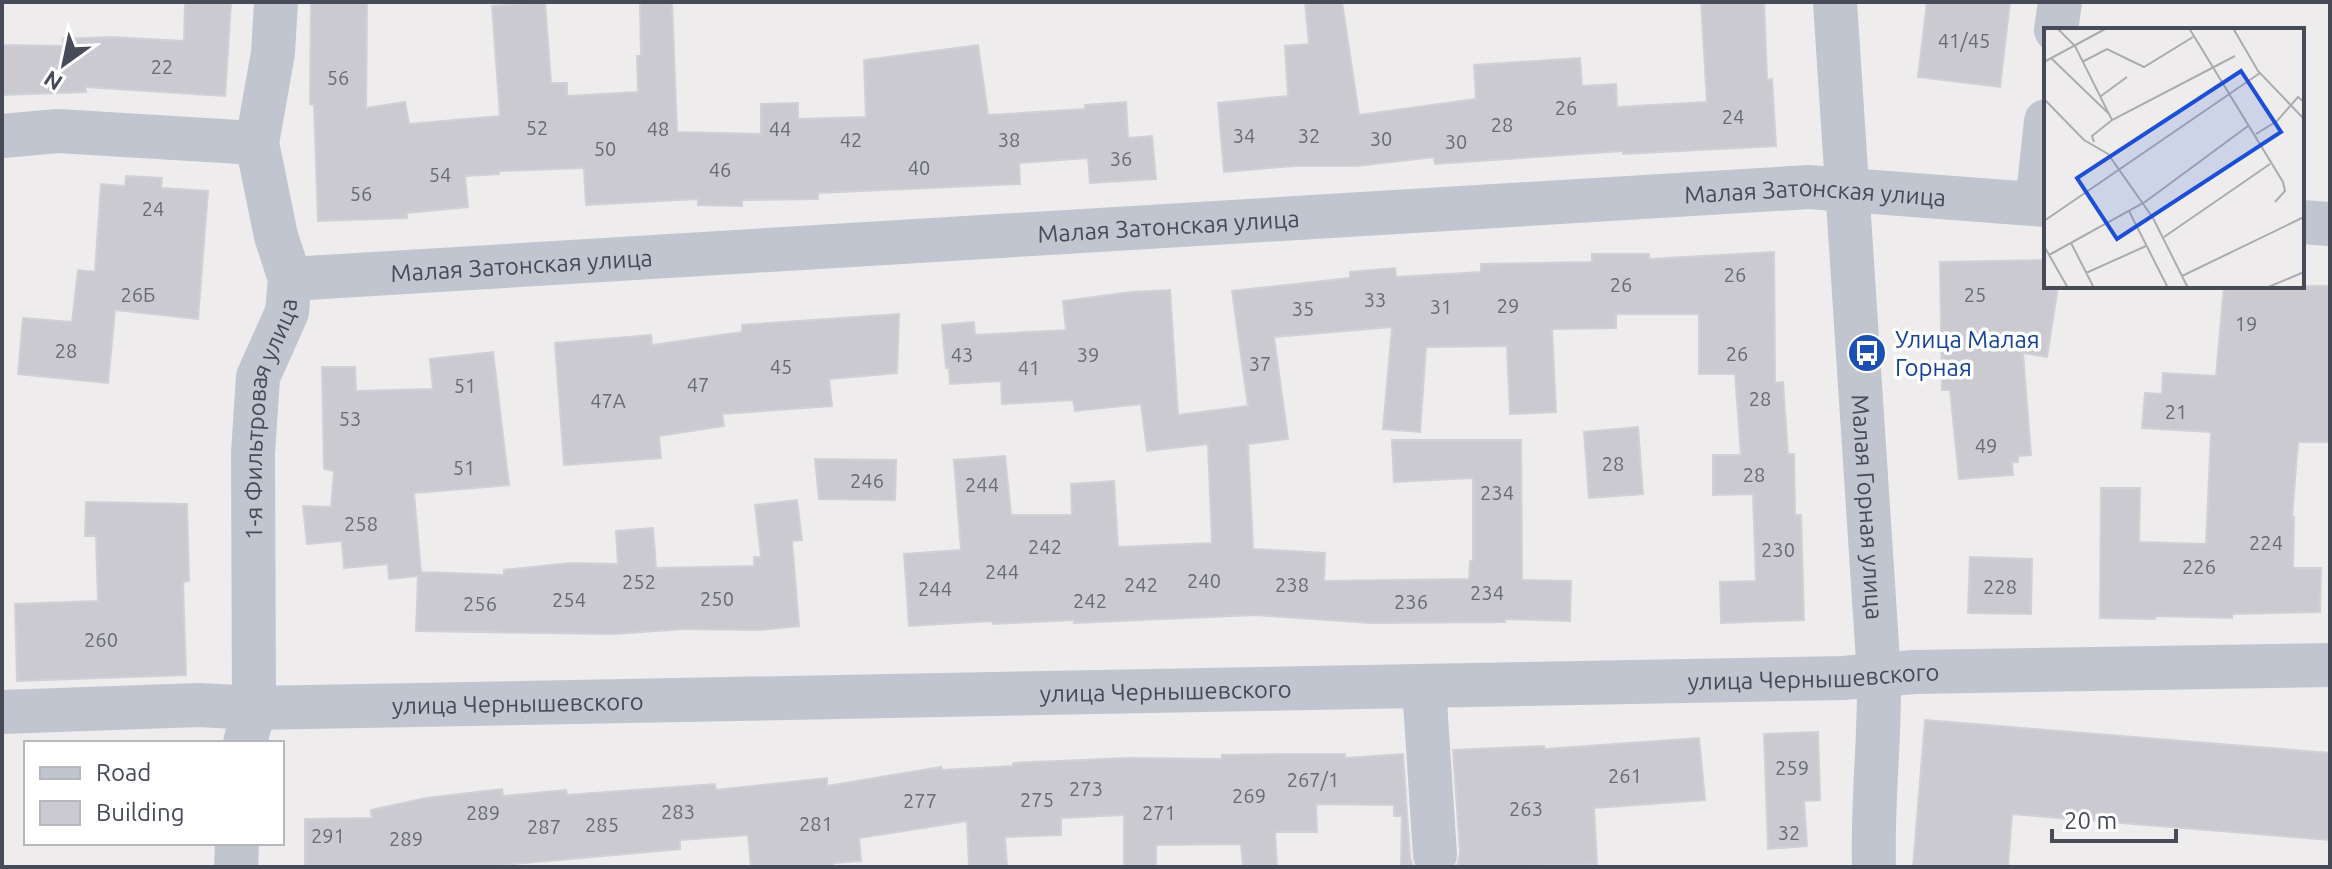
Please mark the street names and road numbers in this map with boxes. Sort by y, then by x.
street label: Малая Затонская улица [1683,173,1947,211]
street label: Малая Затонская улица [1037,204,1300,247]
street label: Малая Затонская улица [390,244,653,286]
street label: 1-я Фильтровая улица [239,297,302,540]
street label: Малая Горная улица [1847,393,1889,621]
street label: улица Чернышевского [1687,658,1940,694]
street label: улица Чернышевского [1039,675,1292,707]
street label: улица Чернышевского [391,687,644,719]

